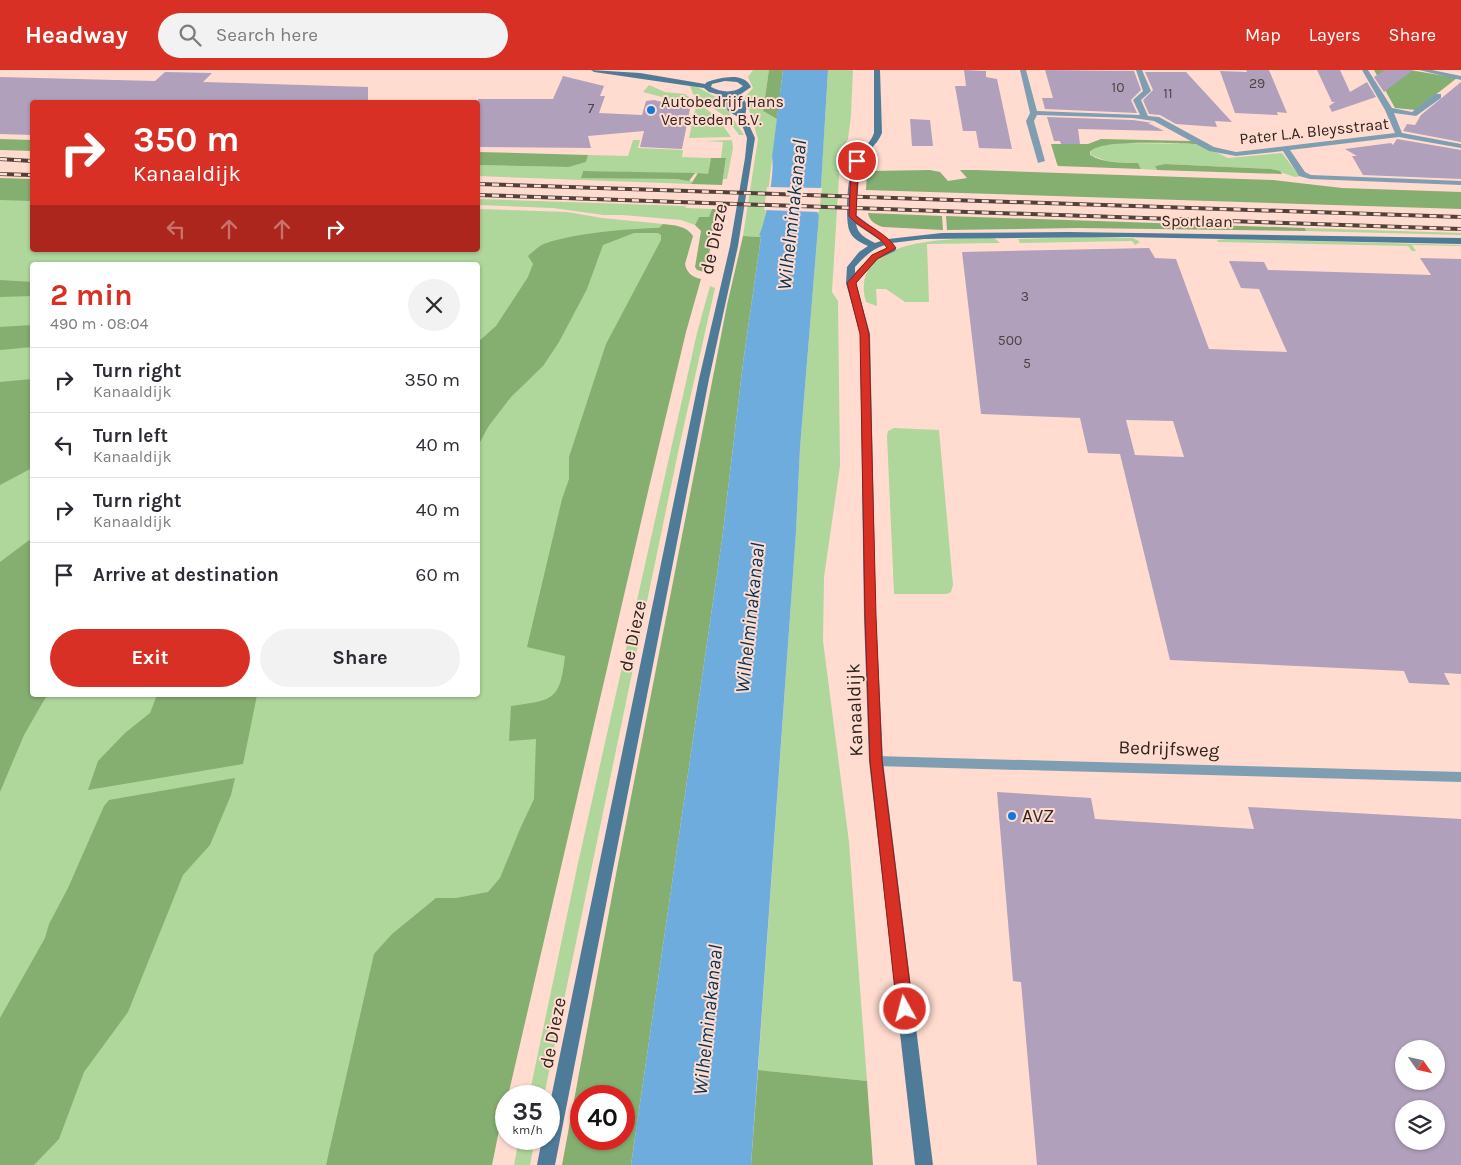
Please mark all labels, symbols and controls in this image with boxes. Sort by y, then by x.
search box [158,13,508,58]
text: Headway [25,21,128,49]
icon: search [176,21,204,49]
text: Search here [216,24,318,46]
text: Map [1245,24,1281,46]
text: Layers [1309,24,1361,46]
text: Share [1389,24,1436,46]
house number: 29 [1249,75,1265,92]
house number: 10 [1112,79,1124,96]
house number: 11 [1163,85,1173,102]
place label: Autobedrijf Hans Versteden B.V. [661,92,784,129]
house number: 7 [588,100,595,117]
marker: Autobedrijf Hans Versteden B.V. [645,104,657,116]
street label: Pater L.A. Bleysstraat [1238,114,1390,148]
text: 350 m [133,119,239,160]
icon: right [50,120,115,185]
water label: Wilhelminakanaal [773,139,811,291]
pin [836,140,878,182]
icon: arrive [843,147,871,175]
text: Kanaaldijk [133,161,241,187]
street label: de Dieze [696,201,732,277]
street label: Sportlaan [1161,211,1233,231]
icon: left [162,215,190,243]
icon: ahead [215,215,243,243]
icon: ahead [268,215,296,243]
icon: right [321,215,349,243]
text: 2 min [50,277,133,313]
button: close [408,279,460,331]
house number: 3 [1021,288,1029,305]
text: 490 m · 08:04 [50,314,148,333]
house number: 500 [998,332,1022,349]
house number: 5 [1023,355,1031,372]
text: Turn right [93,360,182,382]
icon: right [50,366,78,394]
text: 350 m [404,369,460,391]
text: Kanaaldijk [93,382,172,401]
text: Turn left [93,425,168,447]
icon: left [50,431,78,459]
text: 40 m [416,434,460,456]
text: Kanaaldijk [93,447,172,466]
text: Turn right [93,490,182,512]
icon: right [50,496,78,524]
text: 40 m [416,499,460,521]
text: Kanaaldijk [93,512,172,531]
water label: Wilhelminakanaal [731,542,769,694]
icon: arrive [50,561,78,589]
text: Arrive at destination [93,564,279,586]
text: 60 m [416,564,460,586]
street label: de Dieze [615,598,651,674]
button: Exit [50,629,250,687]
button: Share [260,629,460,687]
street label: Kanaaldijk [842,663,868,757]
street label: Bedrijfsweg [1118,736,1220,762]
place label: AVZ [1022,805,1054,827]
marker: AVZ [1006,810,1018,822]
water label: Wilhelminakanaal [689,944,727,1096]
position arrow [878,982,930,1034]
street label: de Dieze [535,995,571,1071]
north arrow [1395,1040,1445,1090]
map controls [1395,1040,1445,1150]
speed limit sign: 40 [570,1085,635,1150]
text: 35 [512,1097,543,1126]
button: layers [1395,1100,1445,1150]
text: km/h [512,1123,543,1137]

